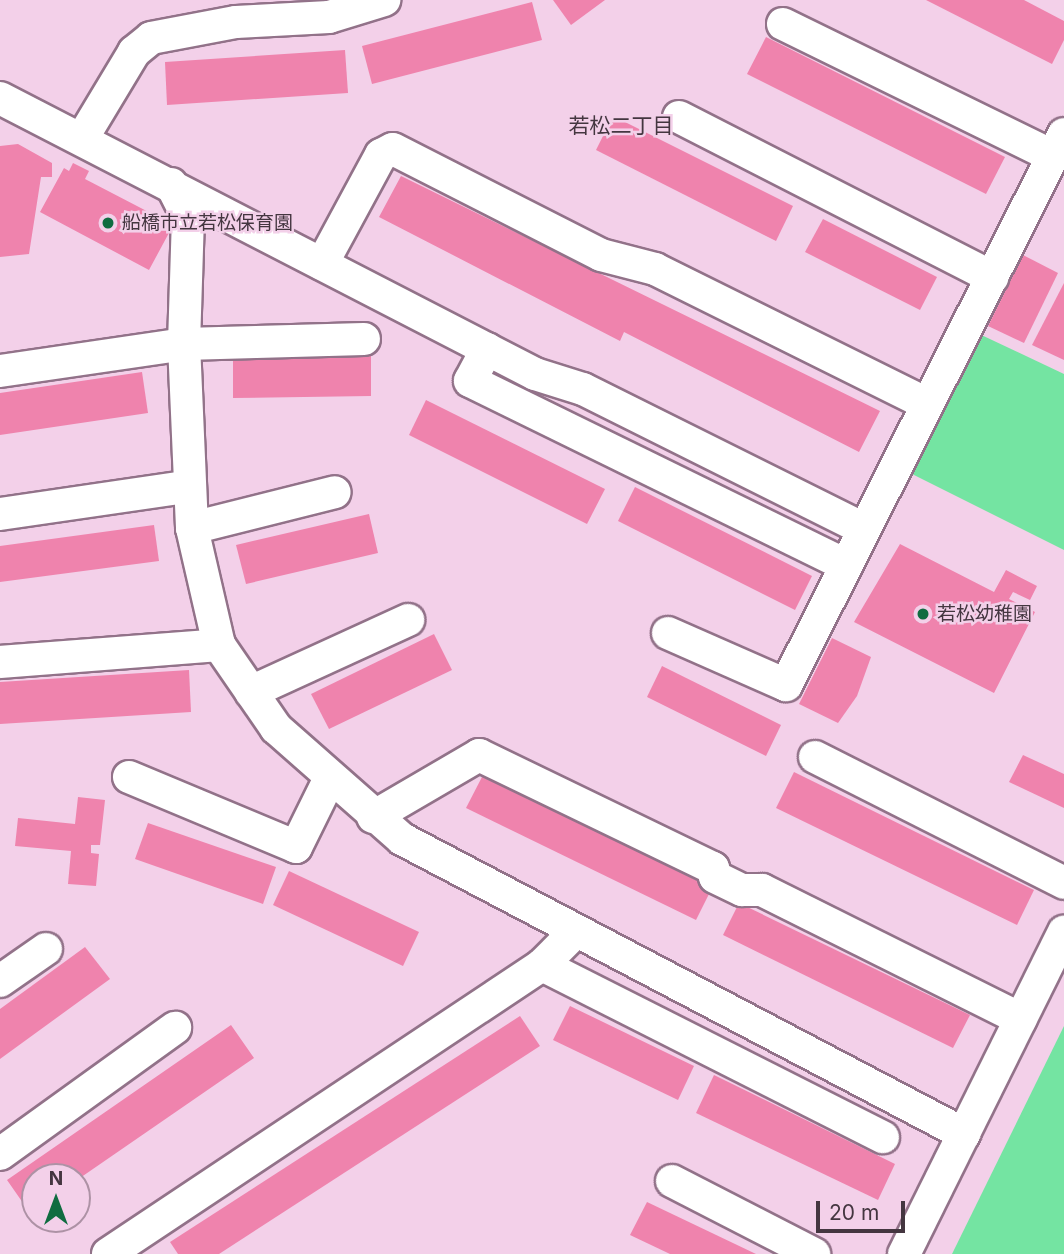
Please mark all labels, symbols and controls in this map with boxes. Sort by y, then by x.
district label: 若松二丁目 [569,113,673,139]
place label: 船橋市立若松保育園 [122,212,293,234]
marker: 船橋市立若松保育園 [100,215,116,231]
place label: 若松幼稚園 [937,603,1032,625]
marker: 若松幼稚園 [915,606,931,622]
north arrow [21,1163,91,1233]
text: N [49,1167,63,1190]
scale bar [819,1188,908,1232]
text: 20 m [829,1200,879,1225]

